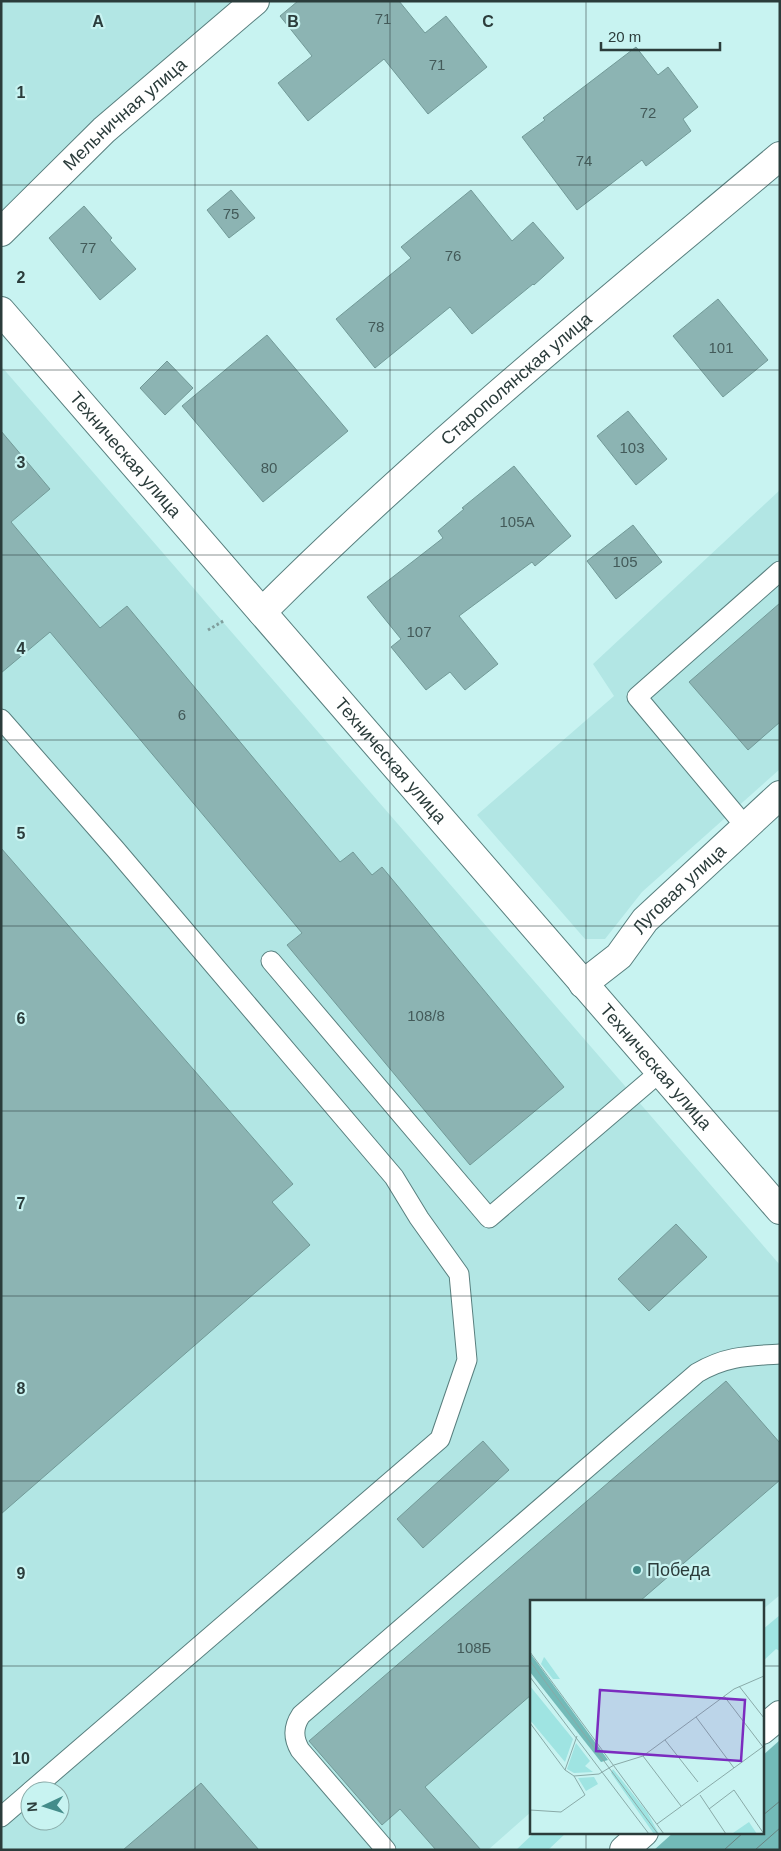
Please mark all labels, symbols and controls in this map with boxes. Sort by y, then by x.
house number: 71 [375,10,391,27]
text: A [92,13,104,30]
text: B [287,13,299,30]
text: C [482,13,494,30]
scale bar [601,20,720,52]
text: 20 m [608,28,641,45]
street label: Мельничная улица [59,53,191,174]
house number: 71 [429,56,445,73]
text: 1 [17,84,26,101]
house number: 72 [640,104,656,121]
house number: 74 [576,152,592,169]
house number: 75 [223,205,239,222]
house number: 77 [80,239,96,256]
house number: 76 [445,247,461,264]
text: 2 [17,269,26,286]
street label: Старополянская улица [437,308,596,449]
house number: 78 [368,318,384,335]
house number: 101 [708,339,734,356]
street label: Техническая улица [66,388,186,522]
house number: 103 [619,439,645,456]
text: 3 [17,454,26,471]
house number: 80 [261,459,277,476]
house number: 105А [499,513,535,530]
house number: 105 [612,553,638,570]
house number: 107 [406,623,432,640]
text: 4 [17,640,26,657]
street label: Техническая улица [331,694,451,828]
house number: 6 [178,706,186,723]
text: 5 [17,825,26,842]
street label: Луговая улица [628,840,731,938]
street label: Техническая улица [596,1000,716,1134]
house number: 108/8 [407,1007,445,1024]
text: 6 [17,1010,26,1027]
text: 7 [17,1195,26,1212]
text: 8 [17,1380,26,1397]
place label: Победа [647,1560,711,1580]
marker: Победа [631,1564,643,1576]
text: 9 [17,1565,26,1582]
inset map [530,1600,764,1834]
house number: 108Б [457,1639,492,1656]
text: 10 [12,1750,30,1767]
north arrow [20,1781,70,1831]
text: N [24,1801,40,1813]

